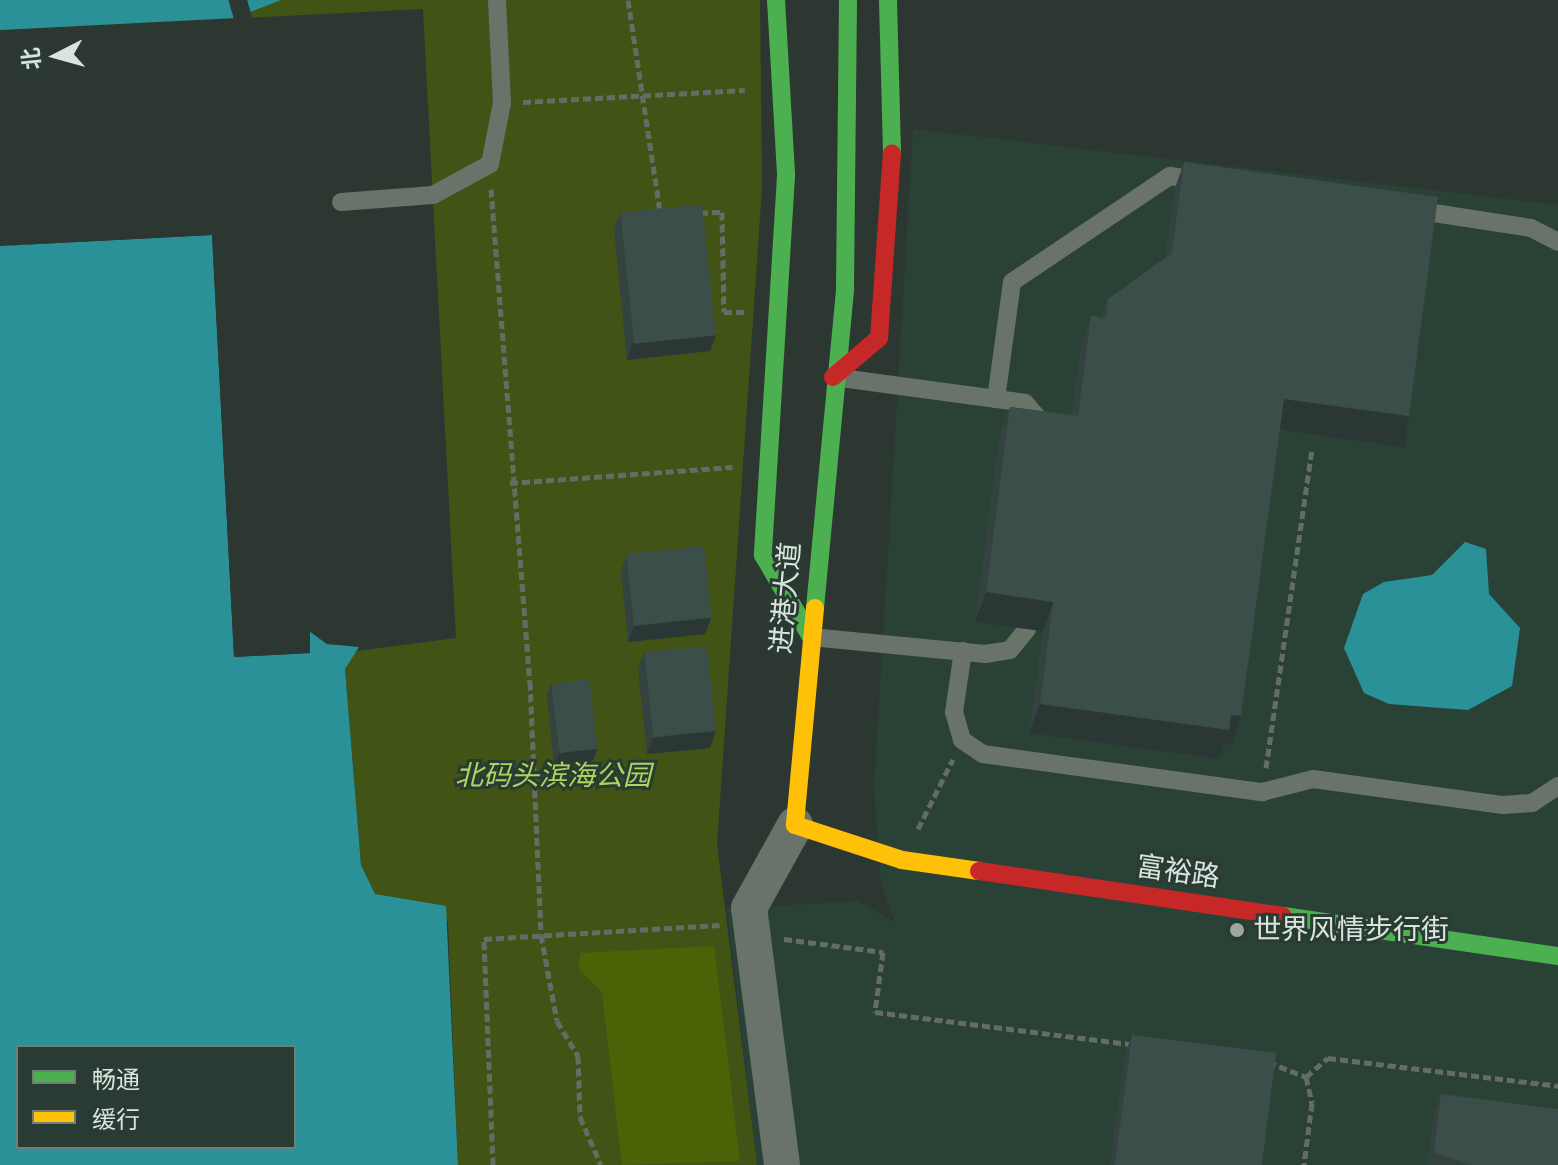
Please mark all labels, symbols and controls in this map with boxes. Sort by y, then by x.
north arrow [16,16,96,96]
text: 北 [18,46,45,71]
street label: 进港大道 [764,541,808,655]
park label: 北码头滨海公园 [455,759,651,793]
street label: 富裕路 [1134,850,1222,894]
place label: 世界风情步行街 [1253,913,1449,947]
marker: 世界风情步行街 [1228,921,1246,939]
legend [16,1045,296,1149]
text: 畅通 [92,1067,140,1093]
text: 缓行 [92,1107,140,1133]

